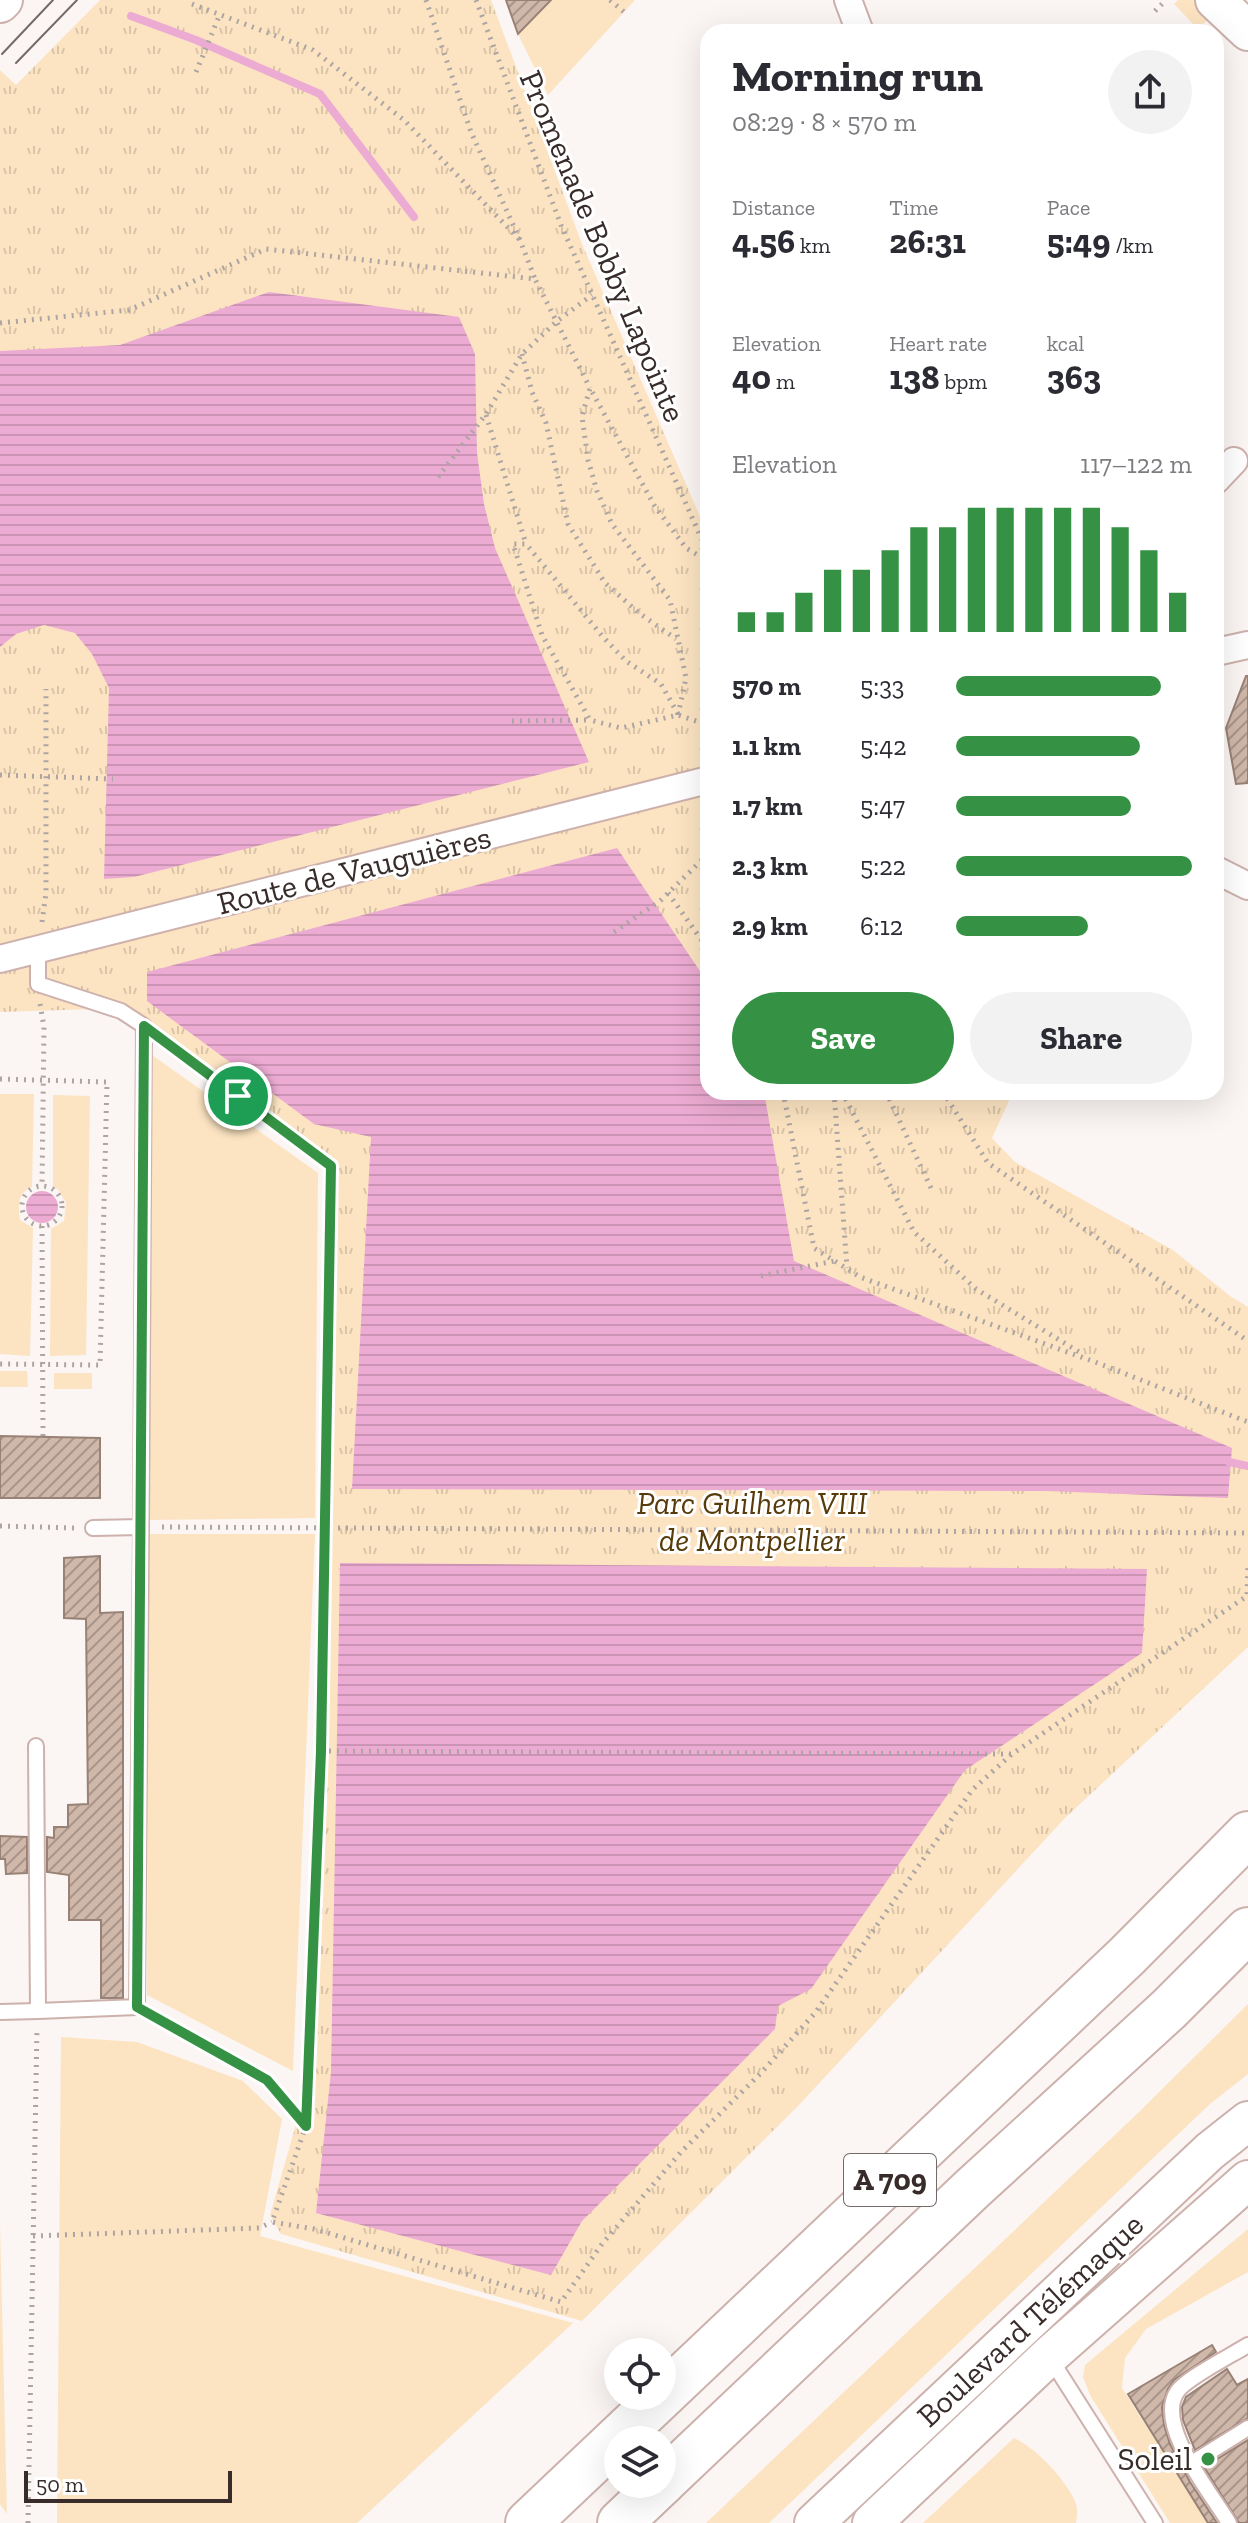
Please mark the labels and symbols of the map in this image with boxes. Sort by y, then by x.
street label: Promenade Bobby Lapointe [512,65,694,427]
street label: Route de Vauguières [213,818,495,922]
pin [204,1062,272,1130]
park label: Parc Guilhem VIII de Montpellier [637,1484,867,1559]
road number: A 709 [844,2154,936,2206]
street label: Boulevard Télémaque [909,2205,1151,2435]
place label: Soleil [1118,2440,1192,2478]
marker: Soleil [1199,2450,1217,2468]
scale bar [24,2467,232,2503]

